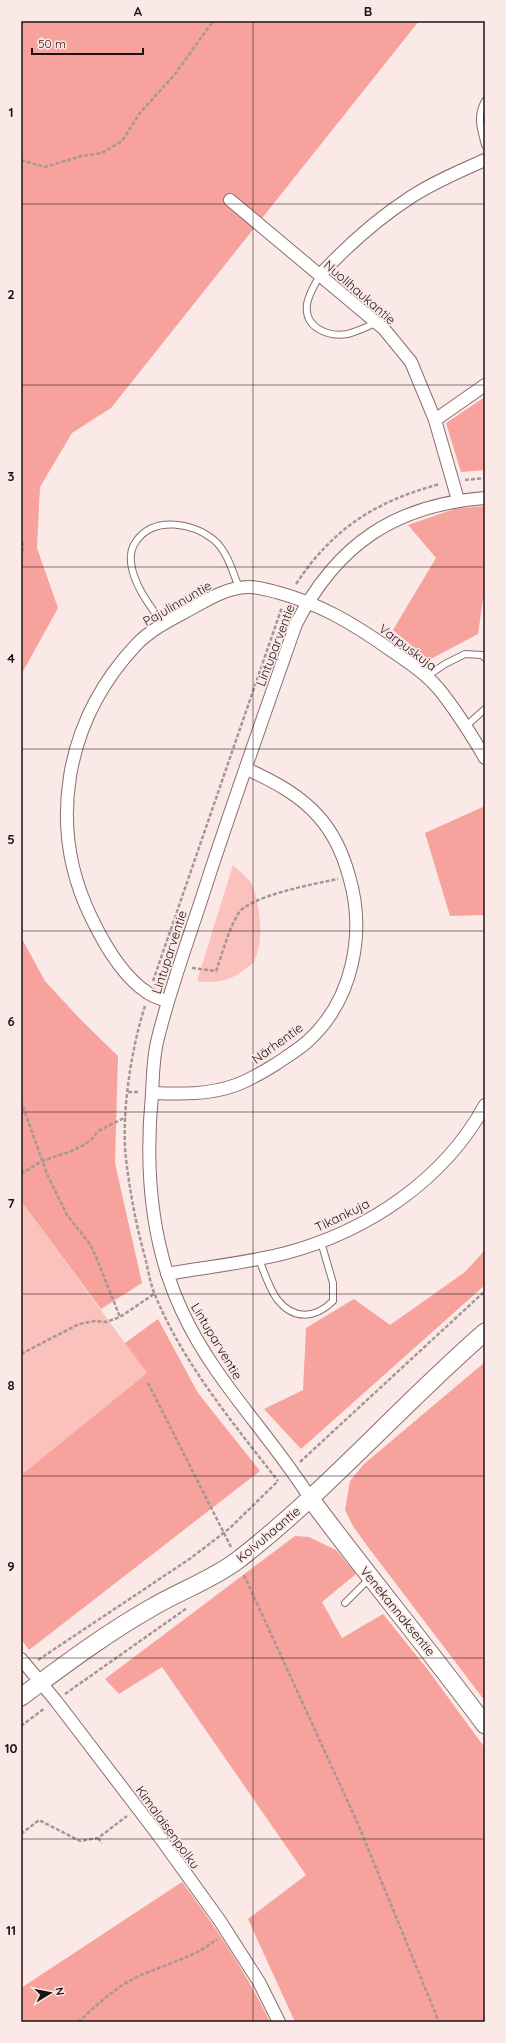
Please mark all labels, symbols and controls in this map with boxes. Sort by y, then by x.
text: A [134,3,143,19]
text: B [364,3,372,19]
scale bar [32,30,143,56]
text: 50 m [38,36,66,51]
text: 1 [8,104,14,120]
street label: Nuolihaukantie [321,256,399,328]
text: 2 [7,286,15,302]
text: 3 [8,468,15,484]
street label: Pajulinnuntie [140,577,214,629]
street label: Lintuparventie [252,602,298,688]
street label: Varpuskuja [376,620,440,674]
text: 4 [7,650,15,666]
text: 5 [7,831,15,847]
street label: Lintuparventie [148,908,190,996]
text: 6 [7,1013,15,1029]
street label: Närhentie [248,1019,306,1067]
text: 7 [7,1195,15,1211]
street label: Tikankuja [312,1195,372,1235]
street label: Lintuparventie [188,1300,246,1382]
text: 8 [7,1377,15,1393]
street label: Koivuhaantie [233,1503,303,1565]
text: 9 [7,1558,15,1574]
street label: Venekannaksentie [357,1563,439,1659]
text: 10 [4,1740,18,1756]
street label: Kimalaisenpolku [132,1782,204,1872]
text: 11 [6,1922,16,1938]
north arrow [30,1973,70,2013]
text: N [52,1986,67,1996]

